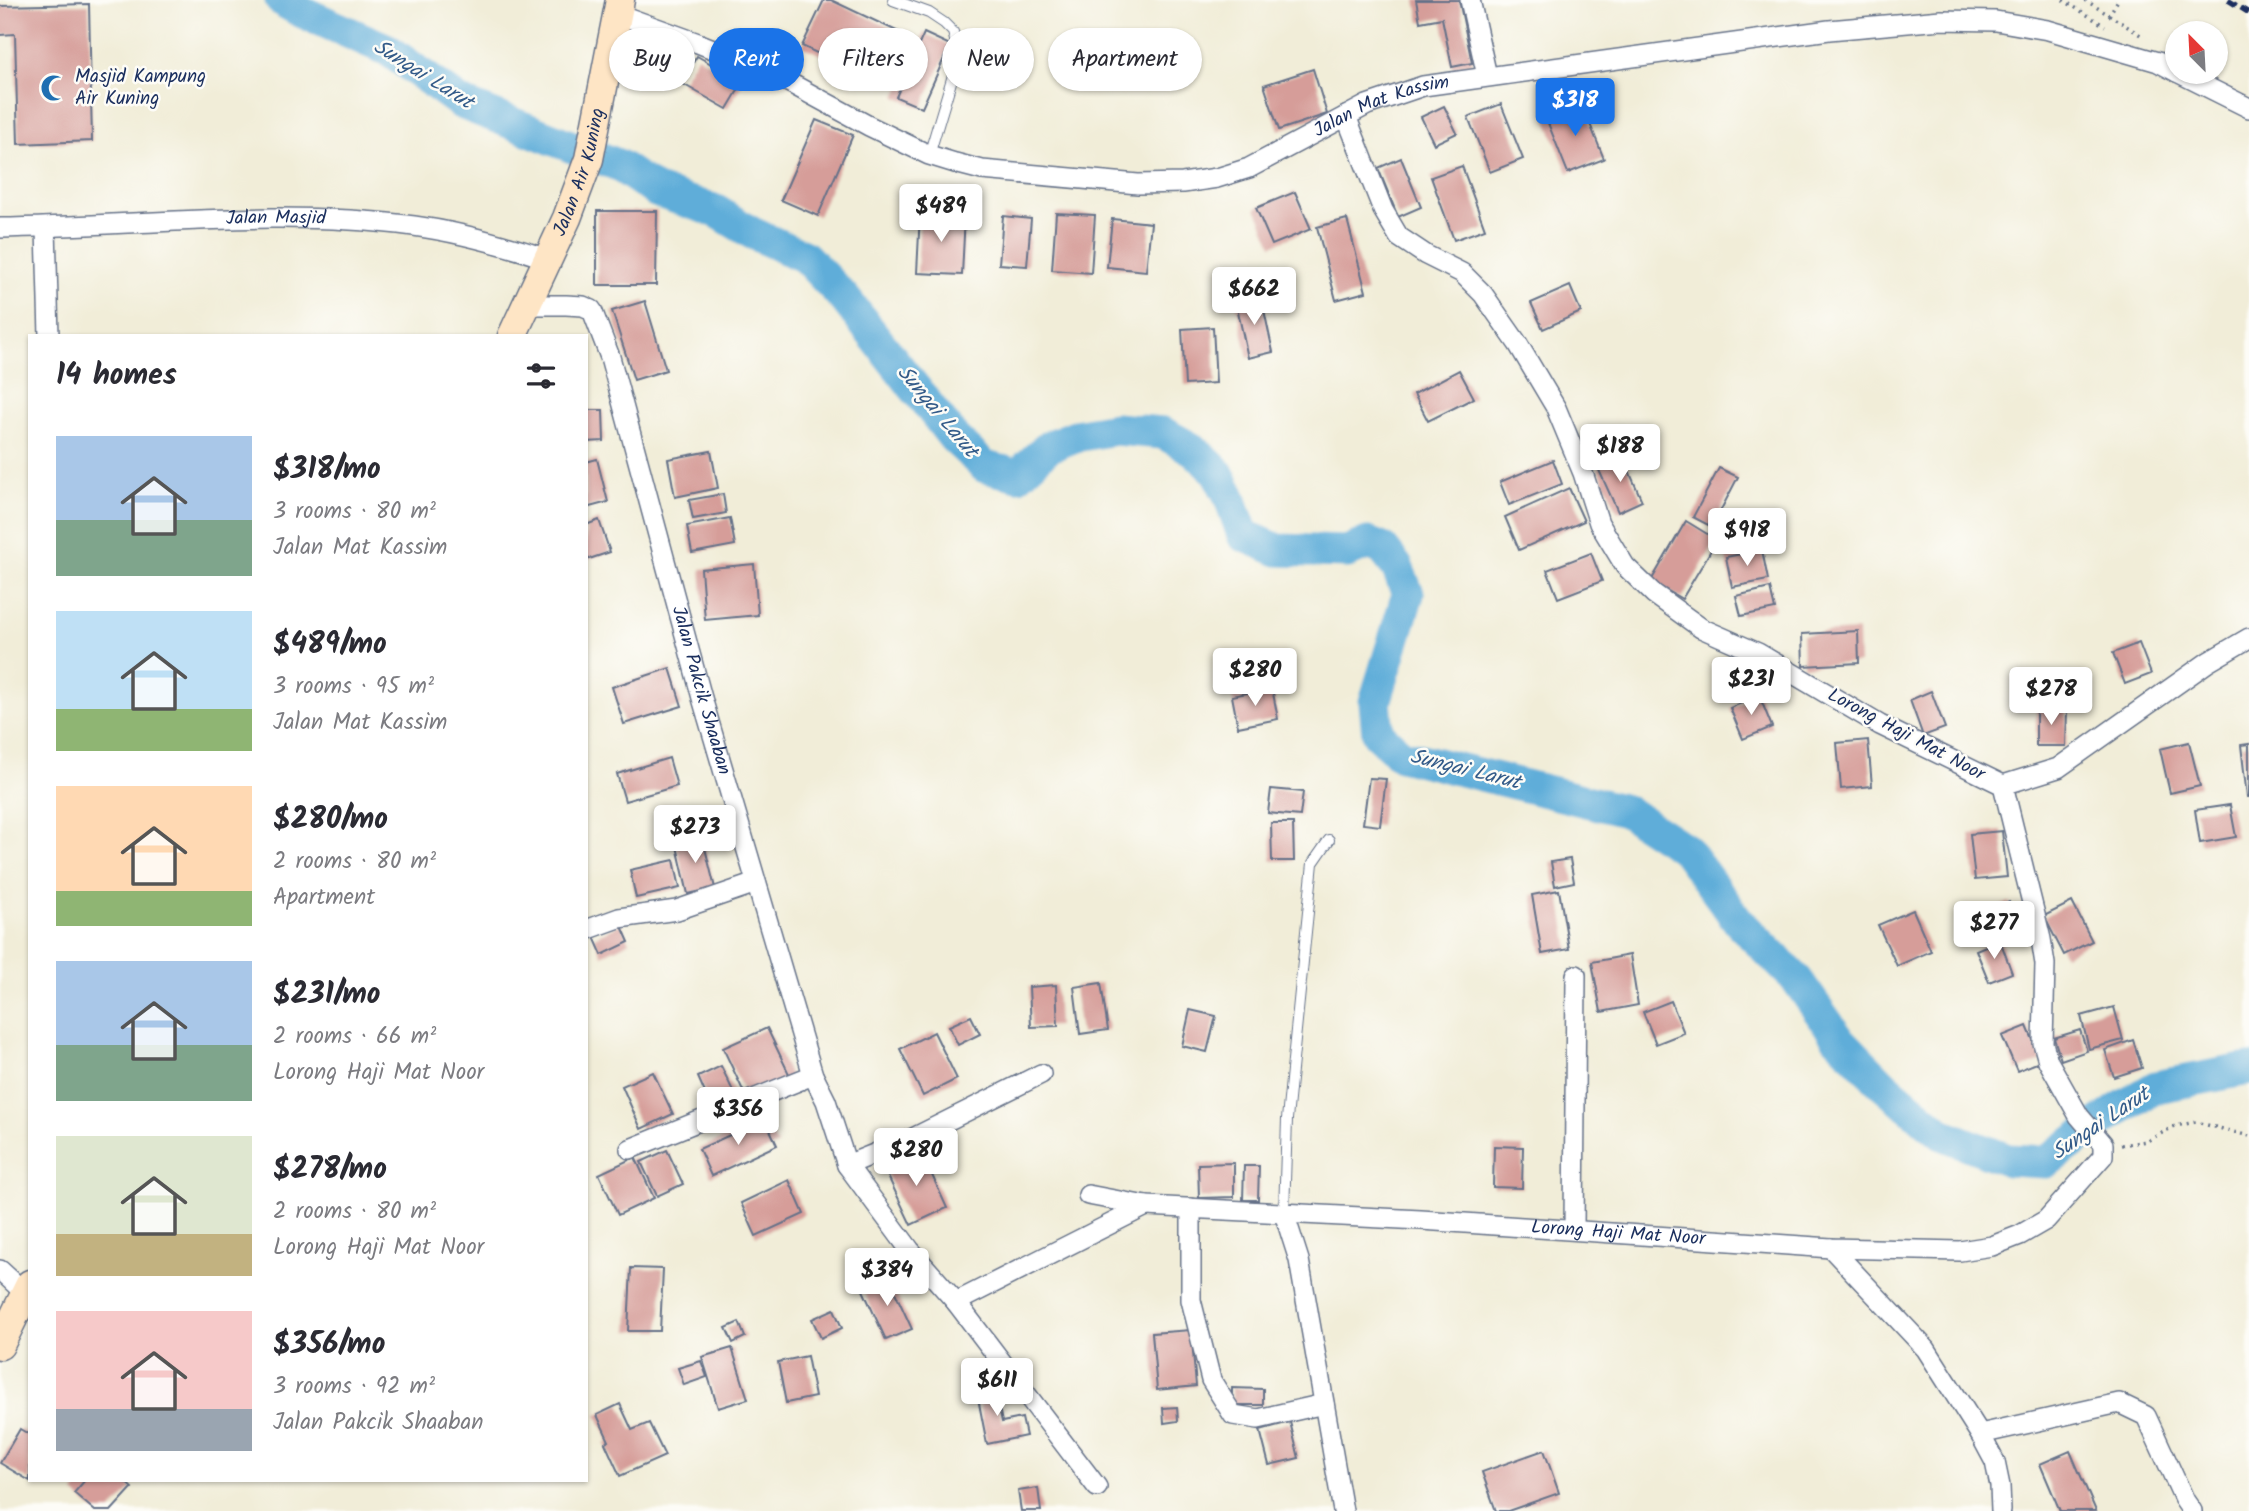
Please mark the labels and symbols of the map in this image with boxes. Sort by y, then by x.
north arrow [2165,21,2228,84]
water label: Sungai Larut [367,31,482,120]
place label: Masjid Kampung Air Kuning [75,62,206,114]
street label: Jalan Mat Kassim [1308,68,1451,146]
mosque icon: Masjid Kampung Air Kuning [39,73,69,103]
pin: $318 [1534,78,1616,138]
street label: Jalan Air Kuning [545,106,614,241]
pin: $489 [900,184,982,244]
street label: Jalan Masjid [225,203,327,234]
pin: $662 [1213,268,1295,327]
water label: Sungai Larut [888,358,988,468]
pin: $188 [1579,424,1661,484]
pin: $918 [1706,508,1788,568]
street label: Jalan Pakcik Shaaban [663,603,739,779]
pin: $280 [1214,648,1296,708]
pin: $231 [1710,658,1792,717]
pin: $278 [2010,668,2092,727]
street label: Lorong Haji Mat Noor [1822,681,1992,790]
water label: Sungai Larut [1407,740,1526,800]
pin: $273 [654,806,736,865]
pin: $277 [1953,902,2035,961]
water label: Sungai Larut [2045,1077,2159,1169]
pin: $356 [697,1088,779,1147]
pin: $280 [875,1128,957,1188]
street label: Lorong Haji Mat Noor [1530,1213,1708,1254]
pin: $384 [846,1248,928,1308]
pin: $611 [956,1358,1038,1418]

